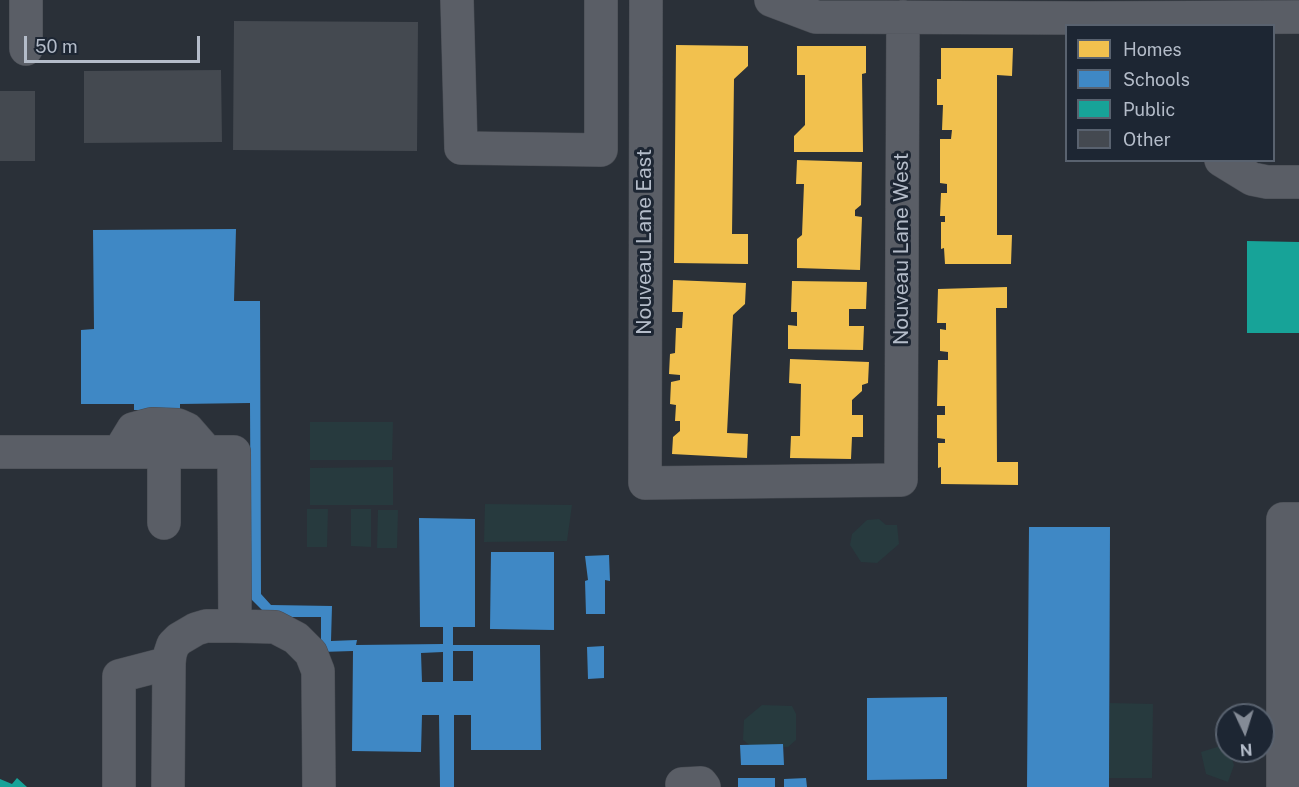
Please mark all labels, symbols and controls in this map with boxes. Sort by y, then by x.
scale bar [27,24,202,62]
legend [1065,24,1275,162]
text: 50 m [35,36,78,57]
text: Homes [1123,39,1182,60]
text: Schools [1123,69,1190,90]
text: Public [1123,99,1175,120]
text: Other [1123,129,1171,150]
street label: Nouveau Lane East [632,149,658,335]
street label: Nouveau Lane West [889,153,915,345]
north arrow [1215,703,1275,763]
text: N [1239,740,1253,759]

